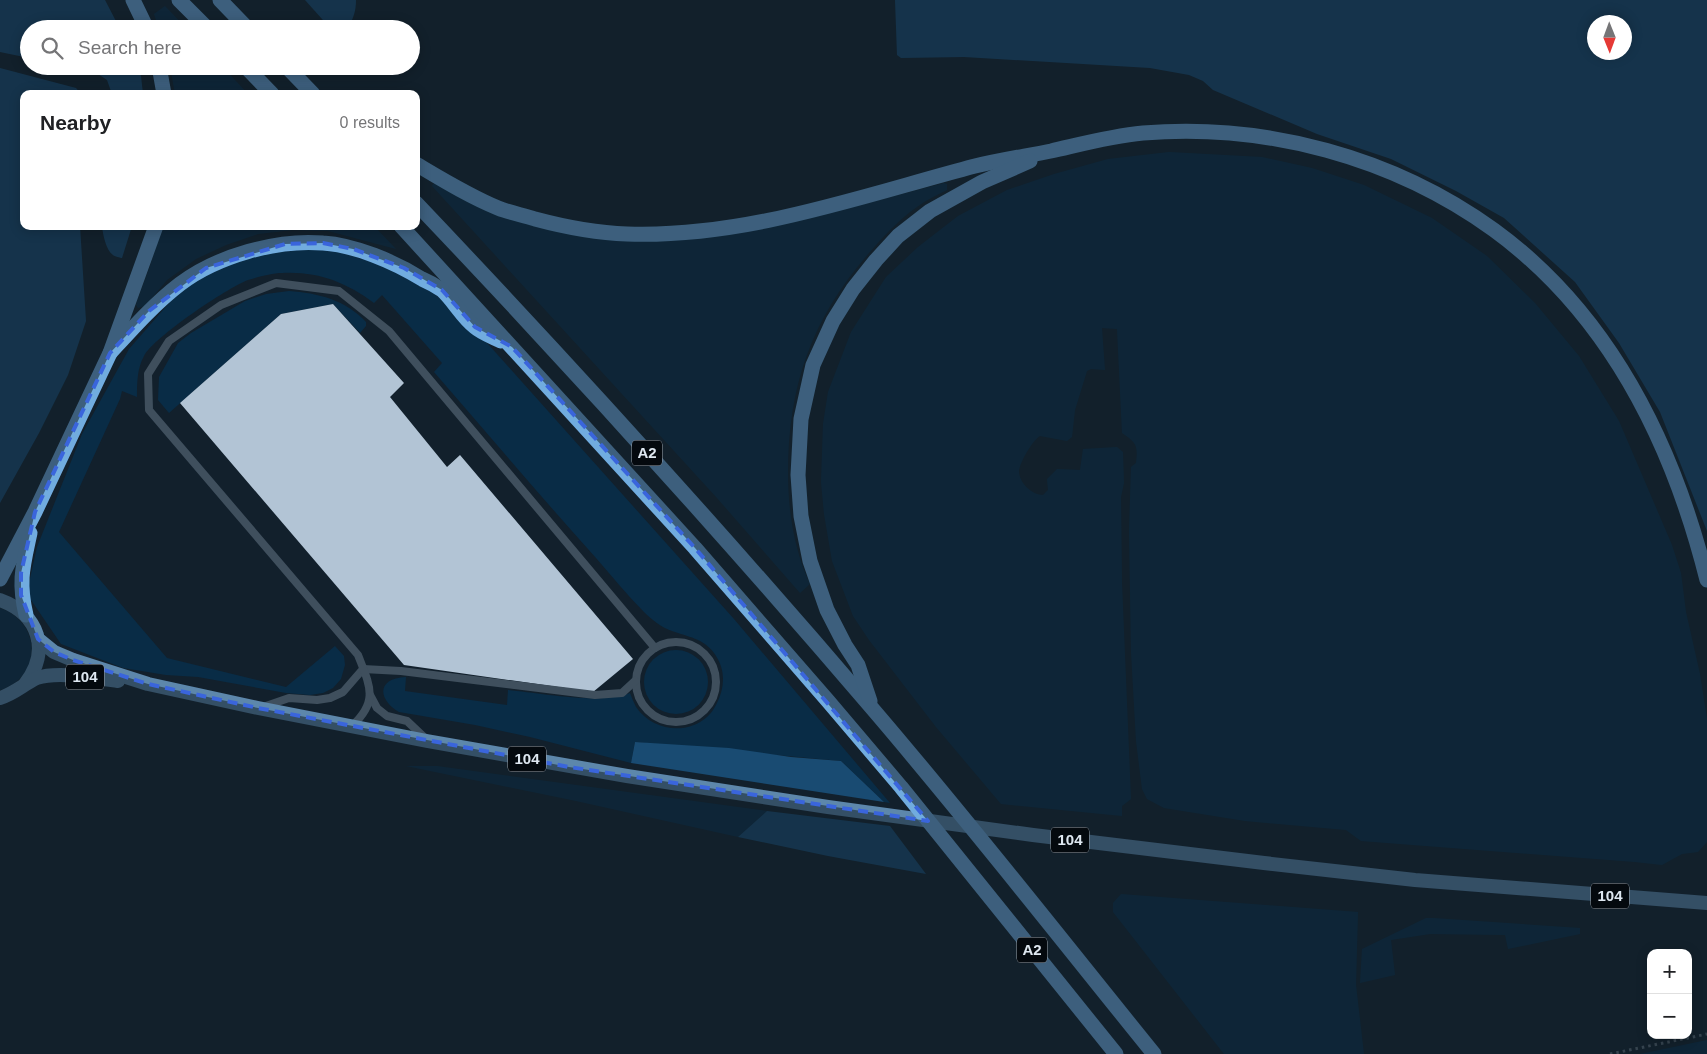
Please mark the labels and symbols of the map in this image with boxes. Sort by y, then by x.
north arrow [1587,15,1632,60]
road number: A2 [632,440,662,466]
road number: 104 [66,664,104,690]
road number: 104 [508,746,546,772]
road number: 104 [1051,828,1089,852]
road number: 104 [1591,884,1629,908]
road number: A2 [1017,938,1047,962]

